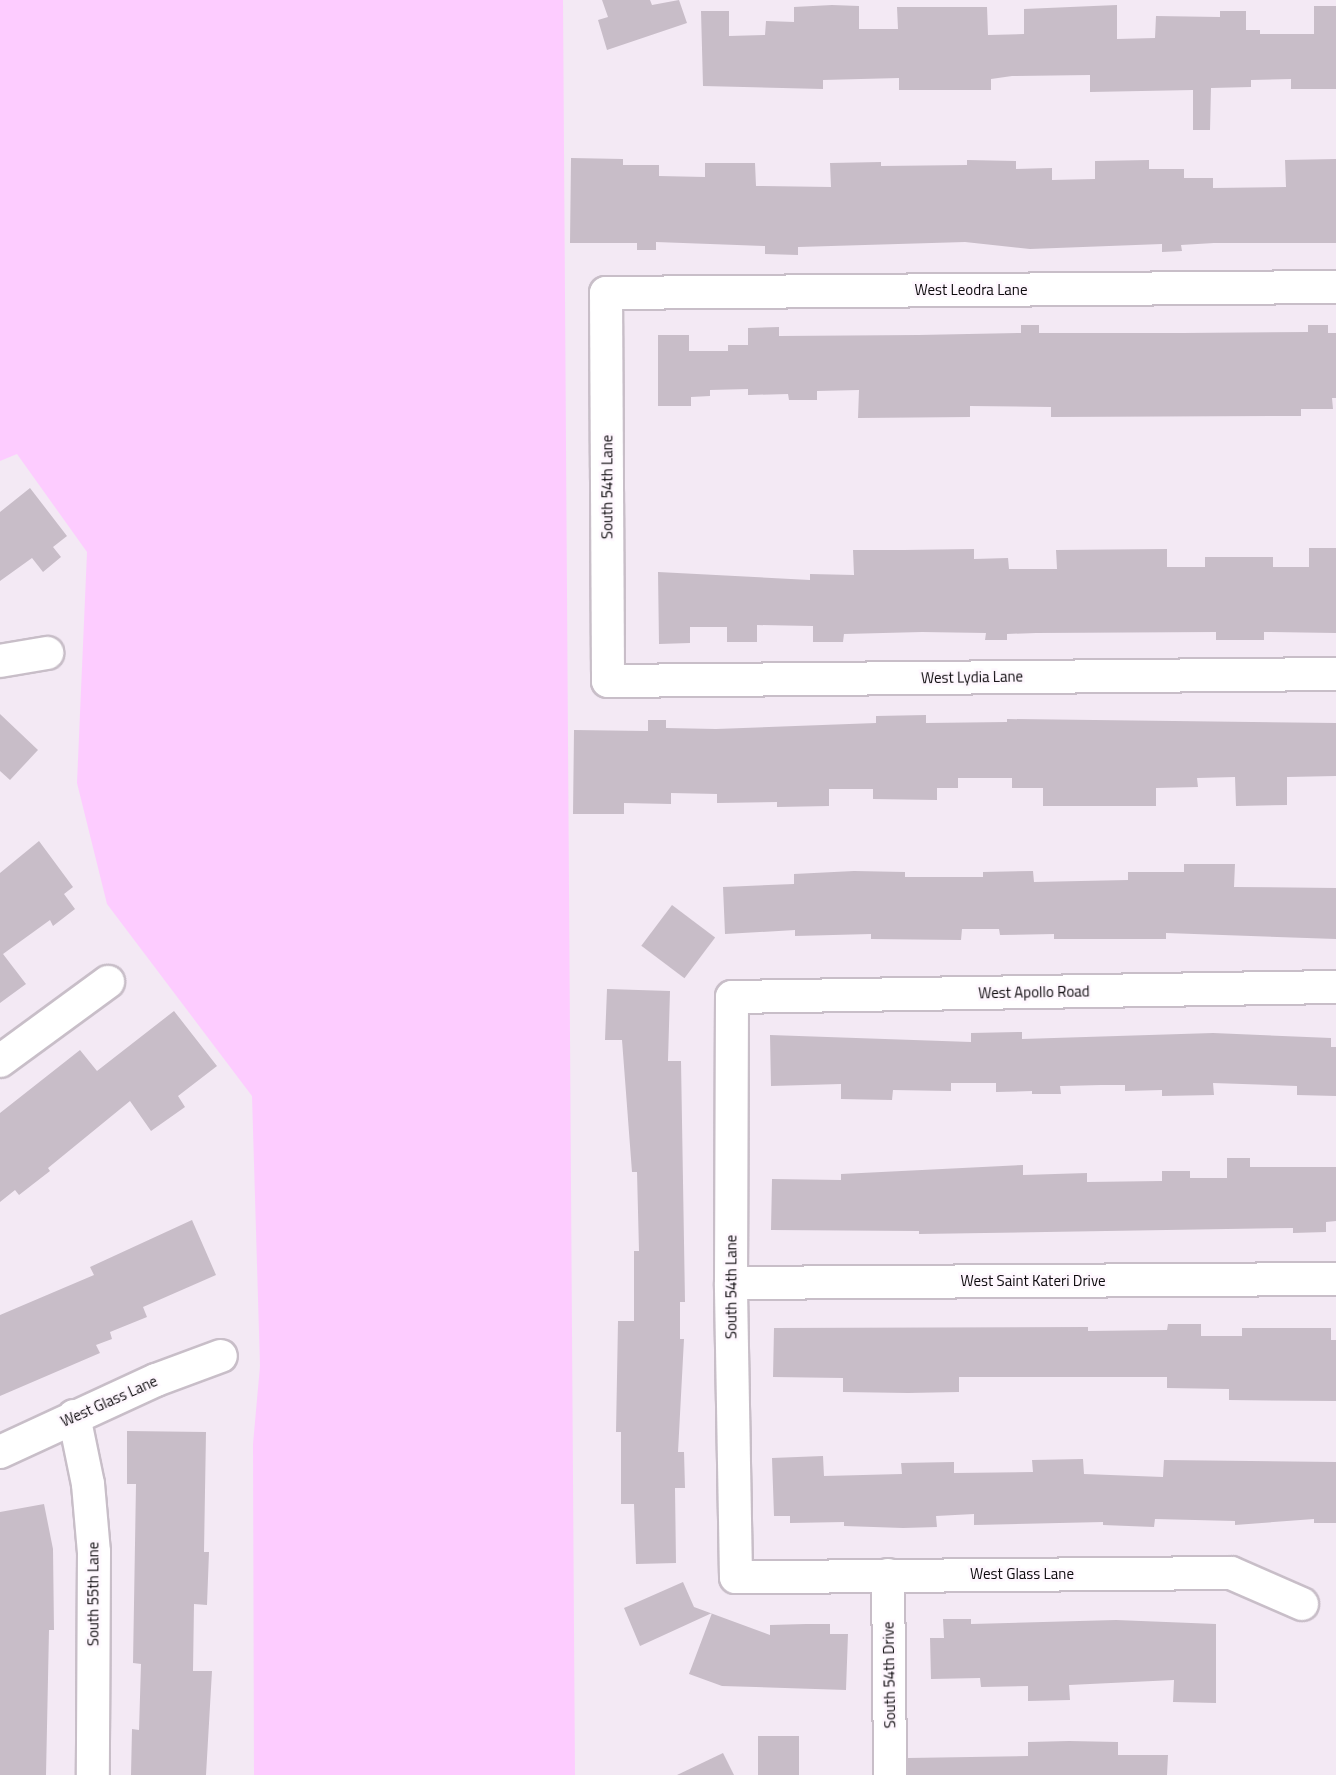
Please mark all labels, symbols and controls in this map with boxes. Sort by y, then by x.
street label: West Leodra Lane [915,281,1027,299]
street label: South 54th Lane [598,435,616,539]
street label: West Lydia Lane [921,667,1023,687]
street label: West Apollo Road [978,982,1090,1002]
street label: South 54th Lane [722,1235,740,1339]
street label: West Saint Kateri Drive [960,1272,1106,1290]
street label: West Glass Lane [58,1372,160,1430]
street label: South 55th Lane [84,1542,102,1646]
street label: West Glass Lane [970,1565,1074,1583]
street label: South 54th Drive [879,1621,899,1729]

